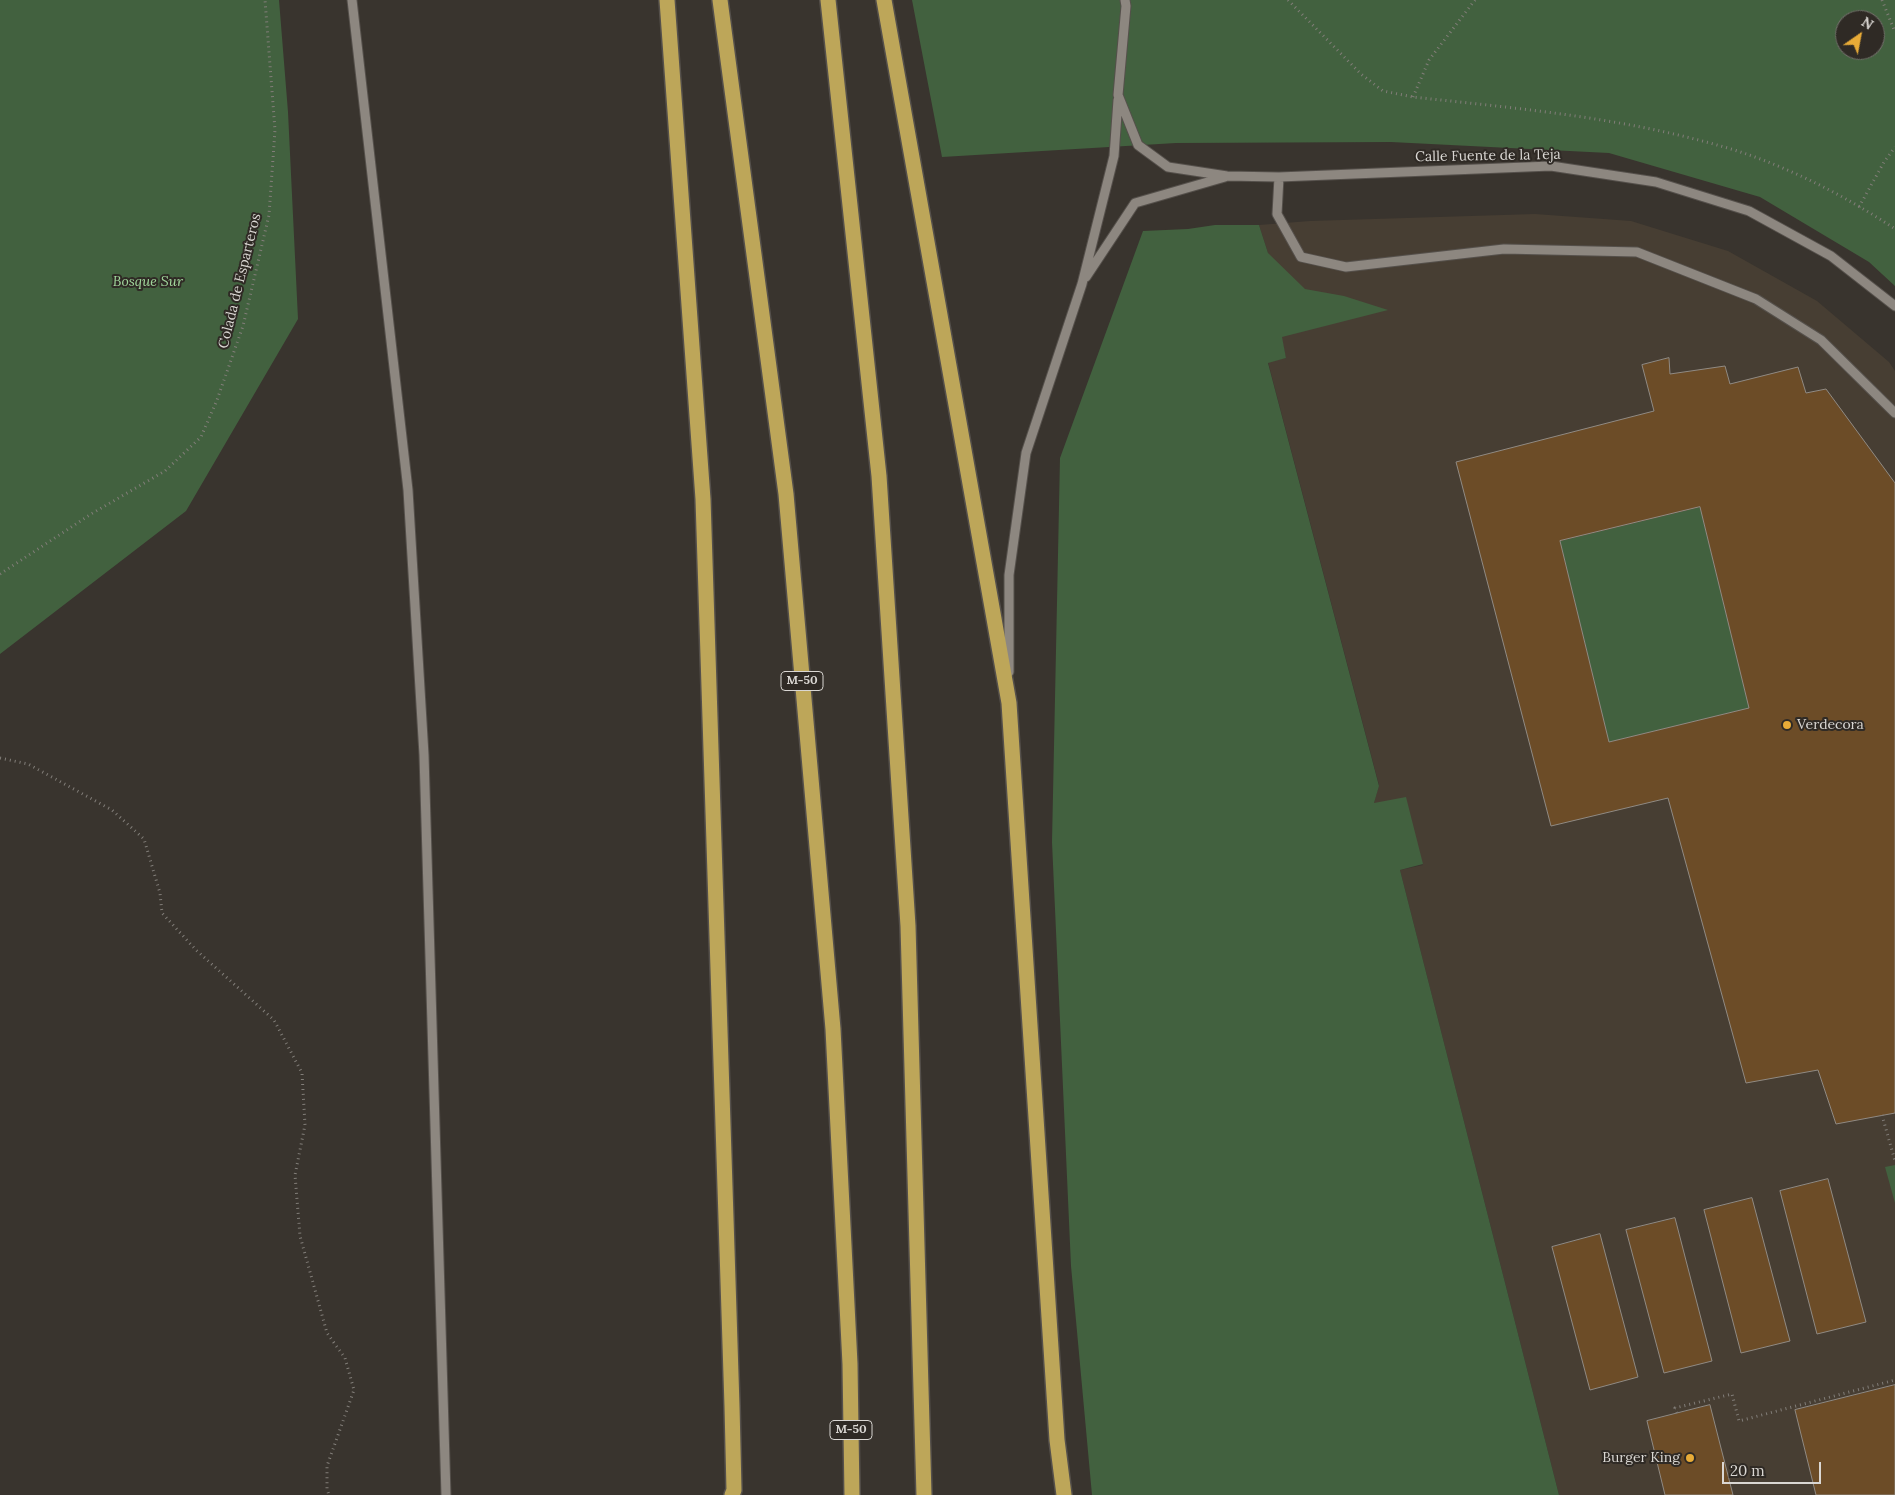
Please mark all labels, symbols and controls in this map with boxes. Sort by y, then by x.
north arrow [1835,10,1885,60]
text: N [1858,13,1877,34]
street label: Calle Fuente de la Teja [1415,146,1561,166]
street label: Colada de Esparteros [215,212,265,350]
park label: Bosque Sur [113,274,183,290]
road number: M-50 [781,671,823,690]
place label: Verdecora [1797,717,1864,733]
marker: Verdecora [1781,719,1793,731]
road number: M-50 [830,1420,872,1440]
place label: Burger King [1602,1450,1680,1466]
marker: Burger King [1684,1452,1696,1464]
scale bar [1725,1452,1824,1484]
text: 20 m [1730,1461,1765,1480]

